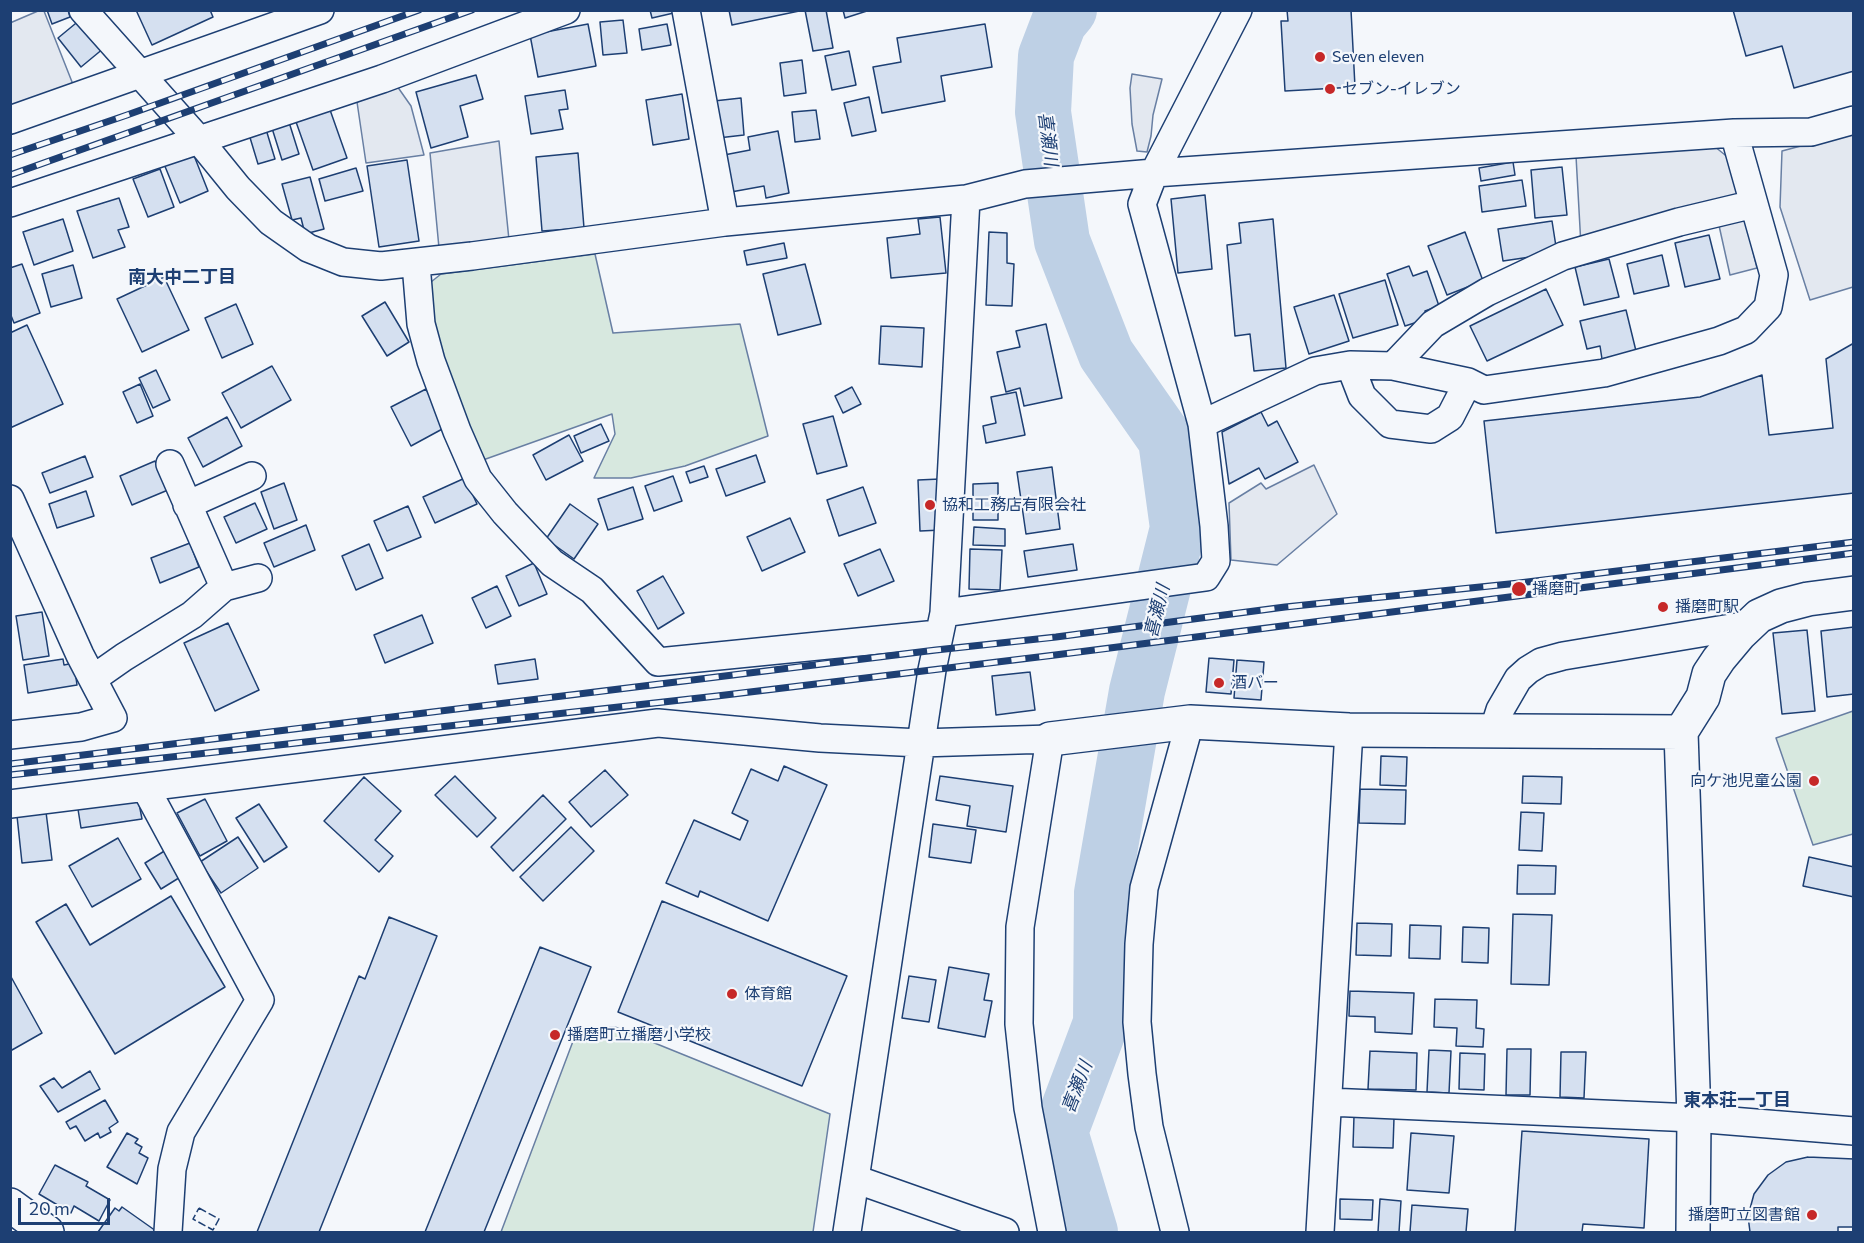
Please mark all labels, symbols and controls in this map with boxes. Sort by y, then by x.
place label: Seven eleven [1332,47,1424,67]
marker: Seven eleven [1313,50,1327,64]
place label: セブン-イレブン [1342,79,1461,99]
marker: セブン-イレブン [1323,82,1337,96]
water label: 喜瀬川 [1034,111,1062,167]
district label: 南大中二丁目 [128,266,236,288]
place label: 協和工務店有限会社 [942,495,1086,515]
marker: 協和工務店有限会社 [923,498,937,512]
place label: 播磨町 [1532,579,1580,599]
marker: 播磨町 [1510,580,1528,598]
water label: 喜瀬川 [1140,582,1174,640]
place label: 播磨町駅 [1675,597,1739,617]
marker: 播磨町駅 [1656,600,1670,614]
place label: 酒バー [1231,673,1279,693]
marker: 酒バー [1212,676,1226,690]
place label: 向ケ池児童公園 [1690,771,1802,791]
marker: 向ケ池児童公園 [1807,774,1821,788]
place label: 体育館 [744,984,792,1004]
marker: 体育館 [725,987,739,1001]
place label: 播磨町立播磨小学校 [567,1025,711,1045]
marker: 播磨町立播磨小学校 [548,1028,562,1042]
water label: 喜瀬川 [1057,1058,1097,1116]
district label: 東本荘一丁目 [1683,1089,1791,1111]
scale bar [21,1186,112,1224]
text: 20 m [29,1197,70,1219]
place label: 播磨町立図書館 [1688,1205,1800,1225]
marker: 播磨町立図書館 [1805,1208,1819,1222]

